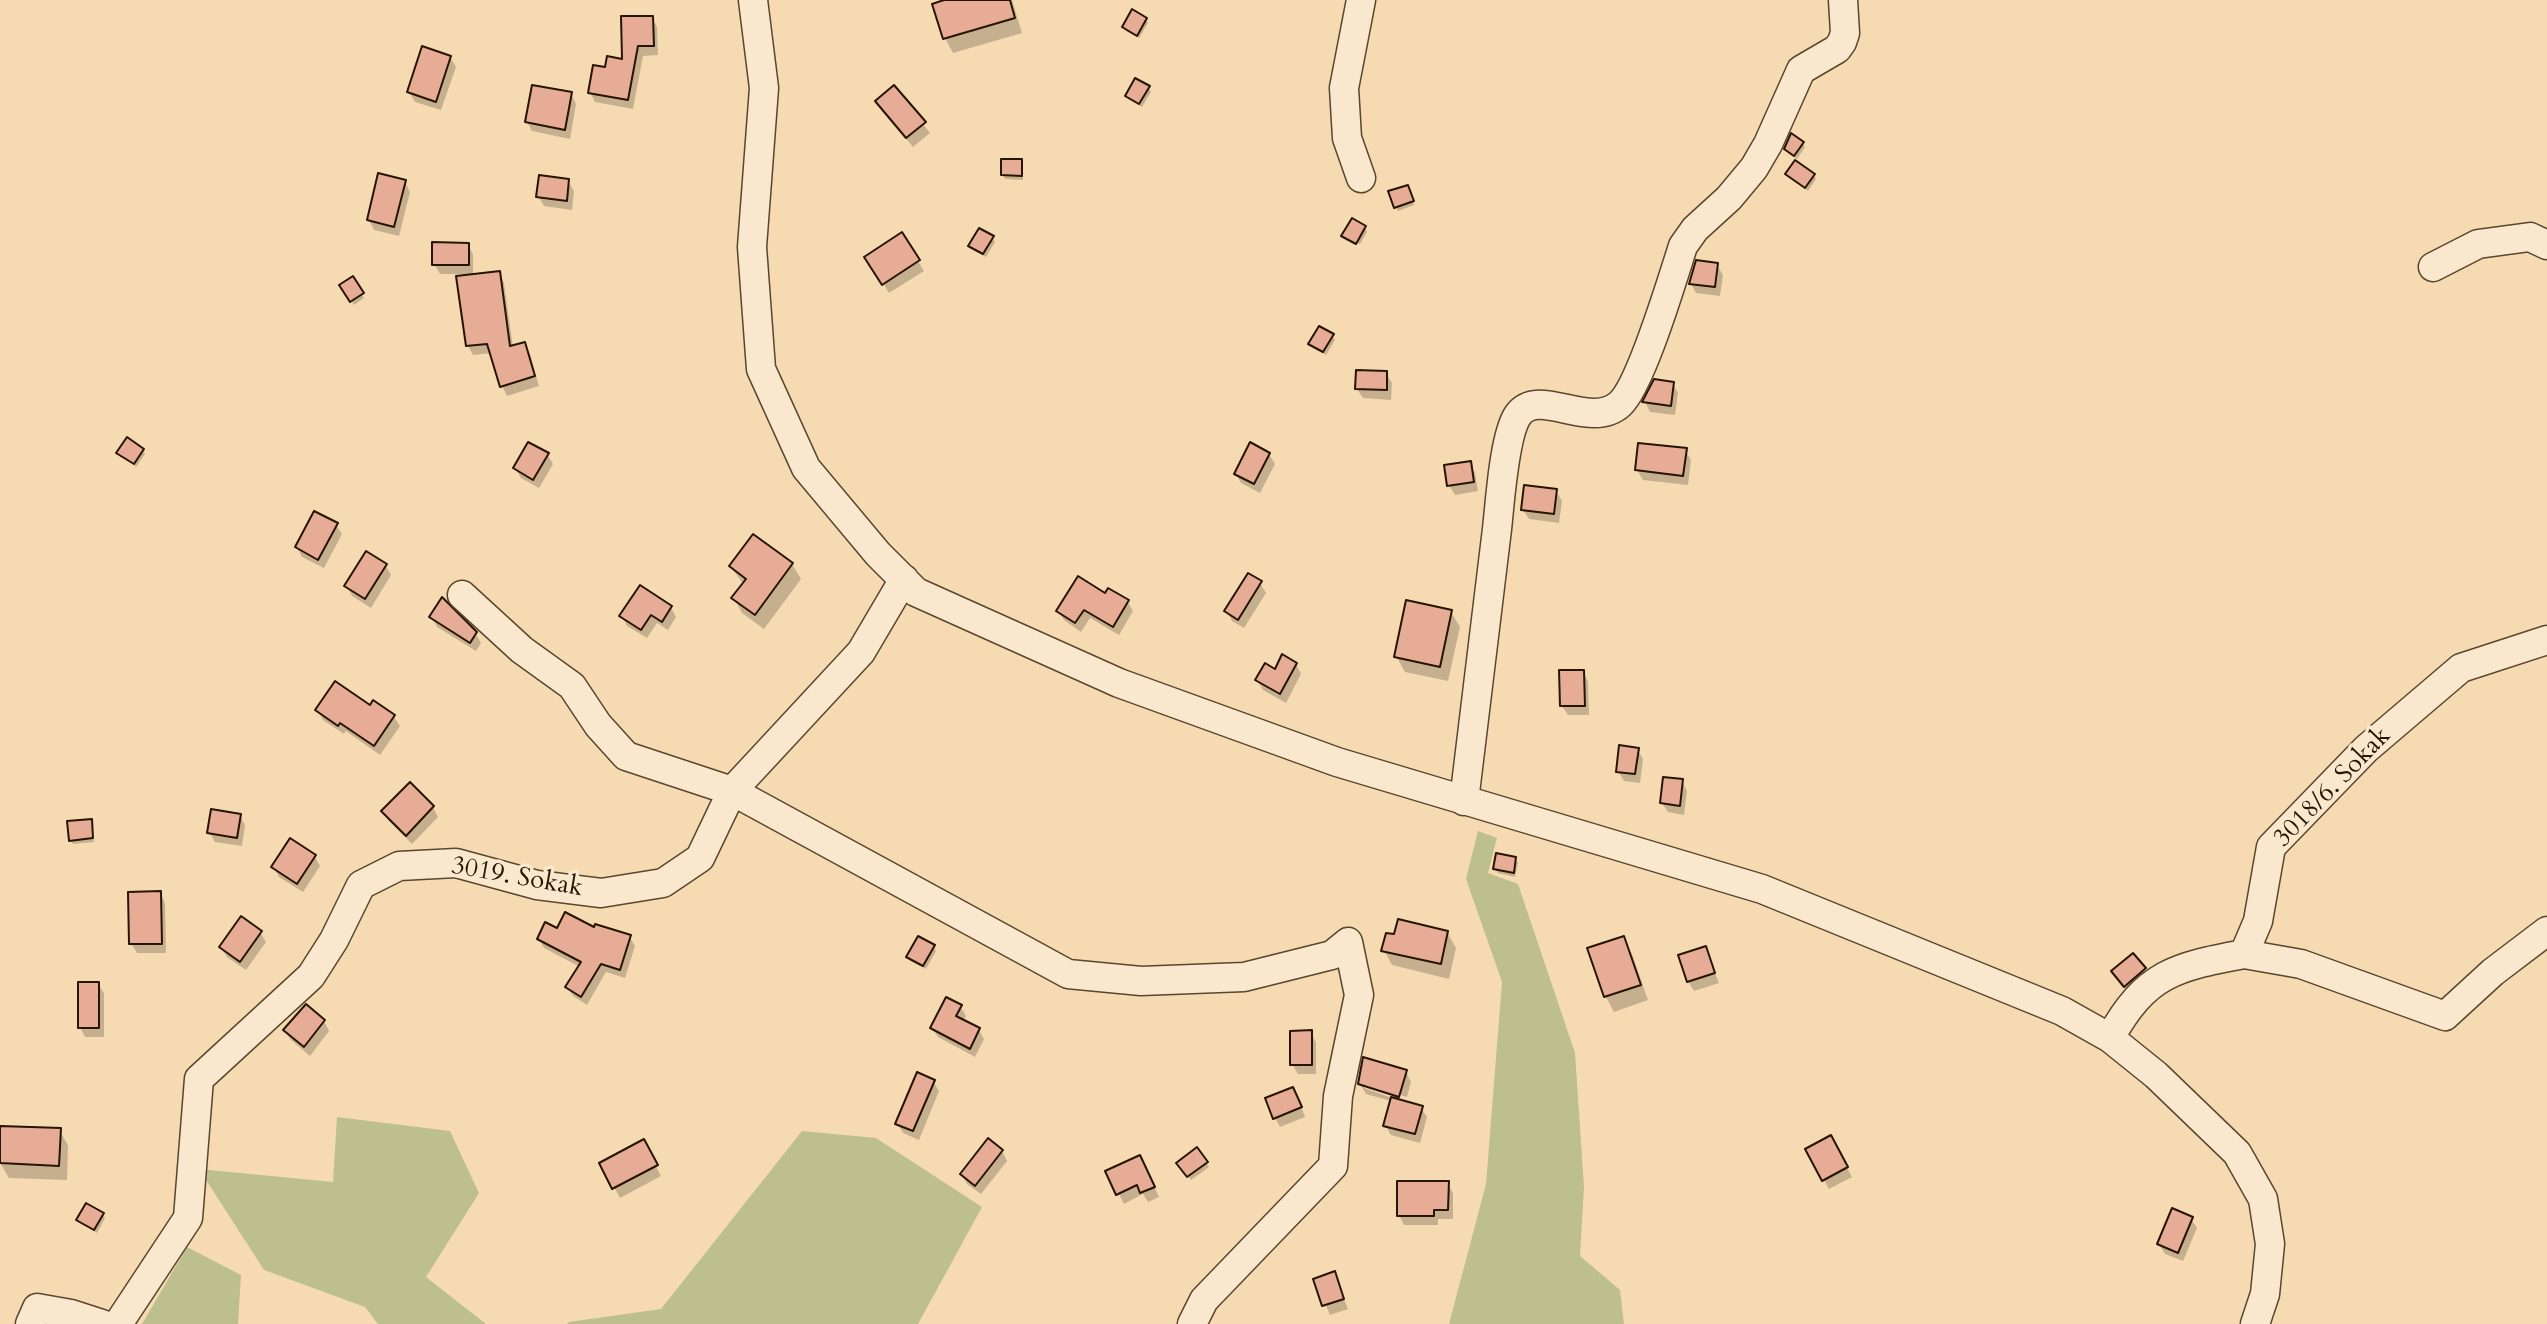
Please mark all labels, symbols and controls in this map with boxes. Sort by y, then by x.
street label: 3018/6. Sokak [2268,722,2398,854]
street label: 3019. Sokak [449,851,585,905]

